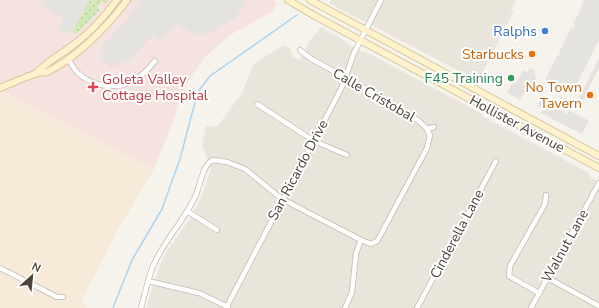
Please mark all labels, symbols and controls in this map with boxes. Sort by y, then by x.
place label: Ralphs [493,22,537,41]
marker: Ralphs [540,26,550,36]
place label: Starbucks [462,45,524,64]
marker: Starbucks [527,49,537,59]
street label: Calle Cristobal [329,64,420,127]
place label: F45 Training [425,69,503,88]
place label: Goleta Valley Cottage Hospital [102,70,209,105]
marker: F45 Training [506,73,516,83]
place label: No Town Tavern [525,78,582,113]
marker: Goleta Valley Cottage Hospital [87,81,99,93]
marker: No Town Tavern [585,90,595,100]
street label: Hollister Avenue [466,91,568,157]
street label: San Ricardo Drive [263,116,333,224]
street label: Cinderella Lane [426,186,488,282]
street label: Walnut Lane [537,206,593,286]
north arrow [12,256,52,296]
text: N [29,259,43,276]

